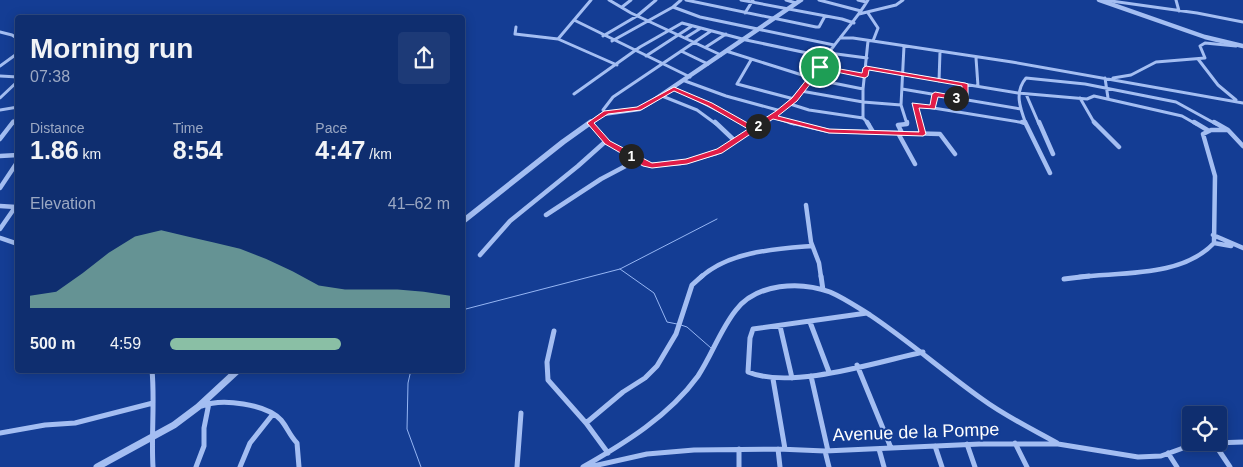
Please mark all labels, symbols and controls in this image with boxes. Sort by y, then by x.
button: share [398,32,450,84]
text: Morning run [30,33,193,64]
pin [799,46,841,88]
icon: arrive [806,53,834,81]
text: 07:38 [30,68,70,85]
pin: 3 [944,86,968,110]
text: 3 [953,90,960,106]
pin: 2 [746,114,770,138]
text: 2 [755,118,762,134]
text: Distance [30,120,84,136]
text: Time [173,120,203,136]
text: Pace [315,120,347,136]
text: 1.86 [30,136,79,164]
text: 8:54 [173,136,223,164]
text: 4:47 [315,136,365,164]
pin: 1 [618,144,644,168]
text: km [79,146,101,162]
text: /km [365,146,392,162]
text: 1 [628,148,635,164]
text: Elevation [30,195,96,212]
text: 41–62 m [388,195,450,212]
text: 500 m [30,335,75,352]
text: 4:59 [110,335,141,352]
map controls [1182,406,1227,451]
button: locate [1182,406,1227,451]
street label: Avenue de la Pompe [832,419,1000,445]

